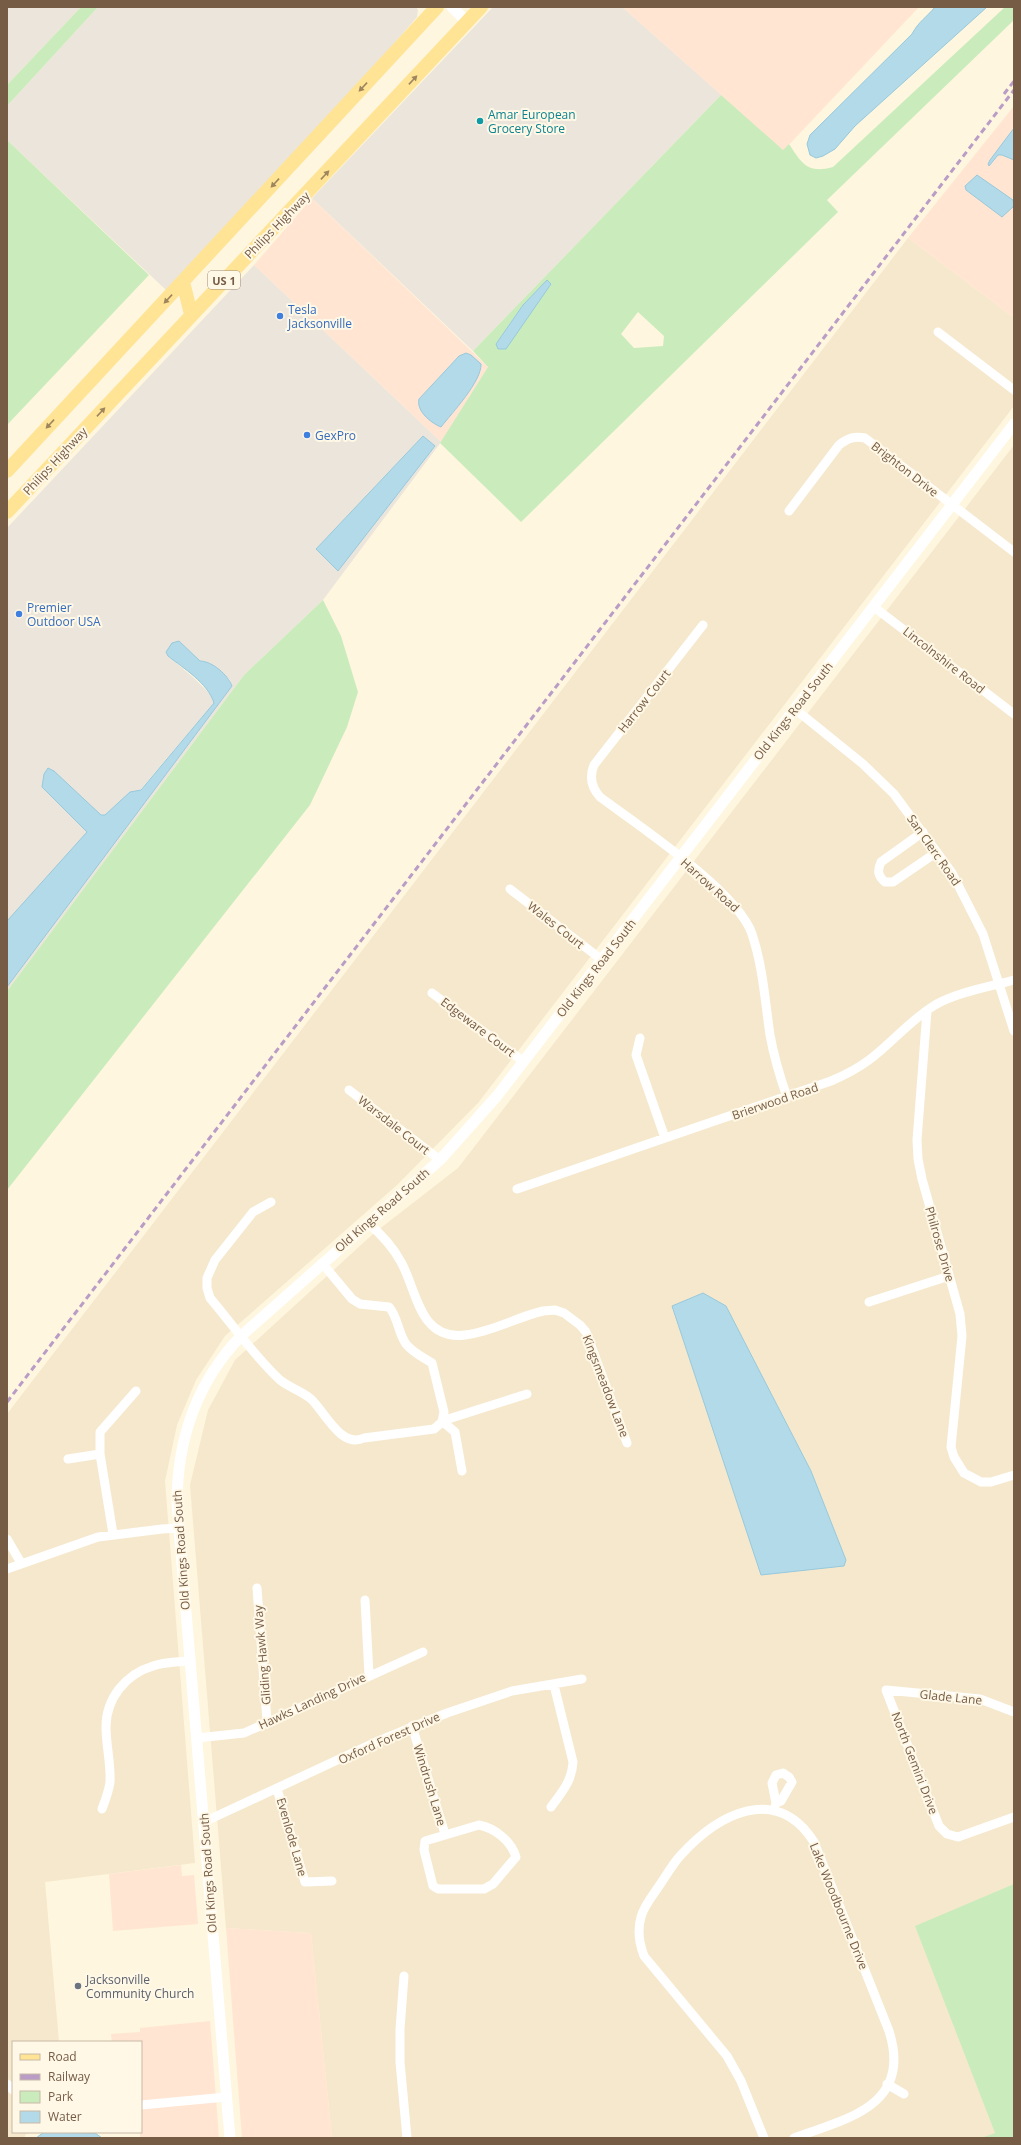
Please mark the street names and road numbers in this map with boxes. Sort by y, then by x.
street label: Philips Highway [240,187,314,262]
road number: US 1 [208,271,240,289]
street label: Philips Highway [19,422,92,499]
street label: Brighton Drive [868,437,942,501]
street label: Lincolnshire Road [900,623,988,697]
street label: Old Kings Road South [749,658,837,764]
street label: Harrow Court [614,666,674,736]
street label: San Clerc Road [903,811,965,889]
street label: Harrow Road [677,854,743,916]
street label: Wales Court [524,897,588,953]
street label: Old Kings Road South [552,915,640,1021]
street label: Edgeware Court [437,993,519,1061]
street label: Brierwood Road [730,1078,820,1124]
street label: Warsdale Court [355,1092,433,1158]
street label: Old Kings Road South [331,1164,433,1256]
street label: Philrose Drive [921,1204,959,1284]
street label: Kingsmeadow Lane [579,1332,633,1440]
street label: Old Kings Road South [168,1489,194,1611]
street label: Gliding Hawk Way [249,1603,275,1706]
street label: Hawks Landing Drive [255,1668,369,1733]
street label: Glade Lane [919,1685,983,1709]
street label: Oxford Forest Drive [335,1708,443,1768]
street label: North Gemini Drive [888,1709,942,1817]
street label: Windrush Lane [410,1742,451,1828]
street label: Evenlode Lane [273,1796,311,1879]
street label: Old Kings Road South [195,1812,221,1934]
street label: Lake Woodbourne Drive [806,1840,872,1972]

